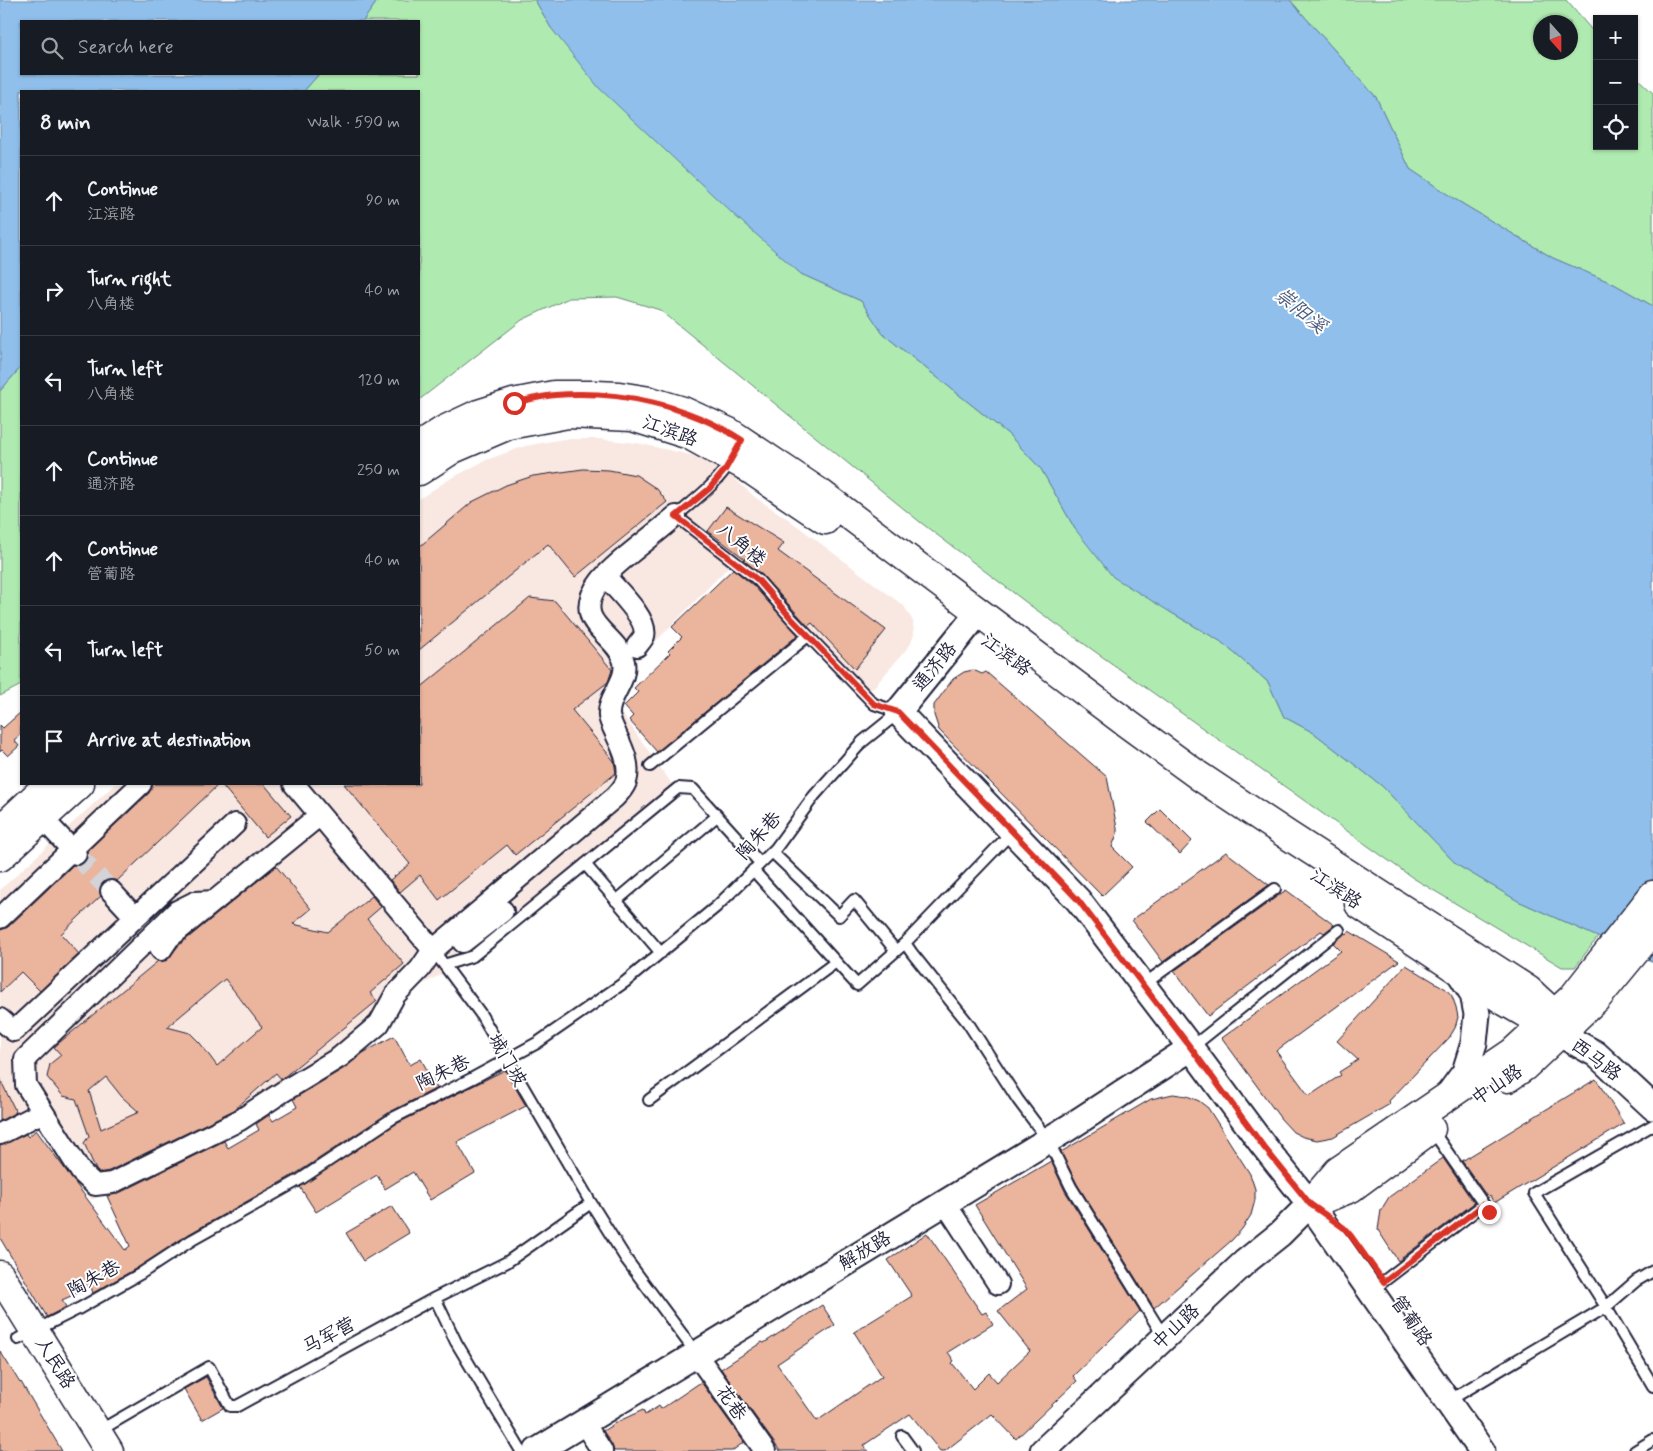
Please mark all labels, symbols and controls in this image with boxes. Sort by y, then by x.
north arrow [1533,15,1578,60]
map controls [1593,15,1638,150]
button: + [1593,15,1638,60]
search box [20,20,420,75]
icon: search [38,34,66,62]
text: Search here [78,35,174,60]
button: − [1593,60,1638,105]
button: locate [1593,105,1638,150]
text: 8 min [40,109,91,137]
text: Walk · 590 m [307,112,400,133]
text: Continue [87,177,158,202]
icon: ahead [40,187,68,215]
text: 90 m [366,190,400,211]
text: 江滨路 [87,204,135,225]
text: Turn right [87,267,171,292]
icon: right [40,277,68,305]
text: 40 m [364,280,400,301]
water label: 崇阳溪 [1268,282,1333,341]
text: 八角楼 [87,294,135,315]
text: Turn left [87,357,163,382]
icon: left [40,367,68,395]
text: 120 m [358,370,400,391]
text: 八角楼 [87,384,135,405]
route start [503,392,526,415]
street label: 江滨路 [639,410,701,452]
text: Continue [87,447,158,472]
icon: ahead [40,457,68,485]
text: 250 m [357,460,400,481]
text: 通济路 [87,474,135,495]
street label: 八角楼 [711,517,771,573]
text: Continue [87,537,158,562]
icon: ahead [40,547,68,575]
text: 40 m [364,550,400,571]
text: 管葡路 [87,564,135,585]
street label: 江滨路 [976,628,1036,682]
icon: left [40,637,68,665]
street label: 通济路 [907,637,963,697]
text: Turn left [87,638,163,663]
text: 50 m [364,640,400,661]
icon: arrive [40,727,68,755]
text: Arrive at destination [87,728,251,753]
street label: 陶朱巷 [731,806,787,866]
street label: 江滨路 [1305,863,1367,915]
street label: 城门坡 [482,1029,532,1091]
street label: 西马路 [1566,1033,1626,1087]
street label: 陶朱巷 [412,1049,474,1097]
street label: 中山路 [1466,1059,1528,1111]
route end [1478,1201,1501,1224]
street label: 解放路 [834,1226,896,1276]
street label: 陶朱巷 [63,1254,125,1304]
street label: 管葡路 [1384,1290,1438,1352]
street label: 中山路 [1147,1298,1205,1356]
street label: 马军营 [298,1312,360,1360]
street label: 人民路 [29,1332,81,1394]
street label: 花巷 [710,1380,752,1426]

